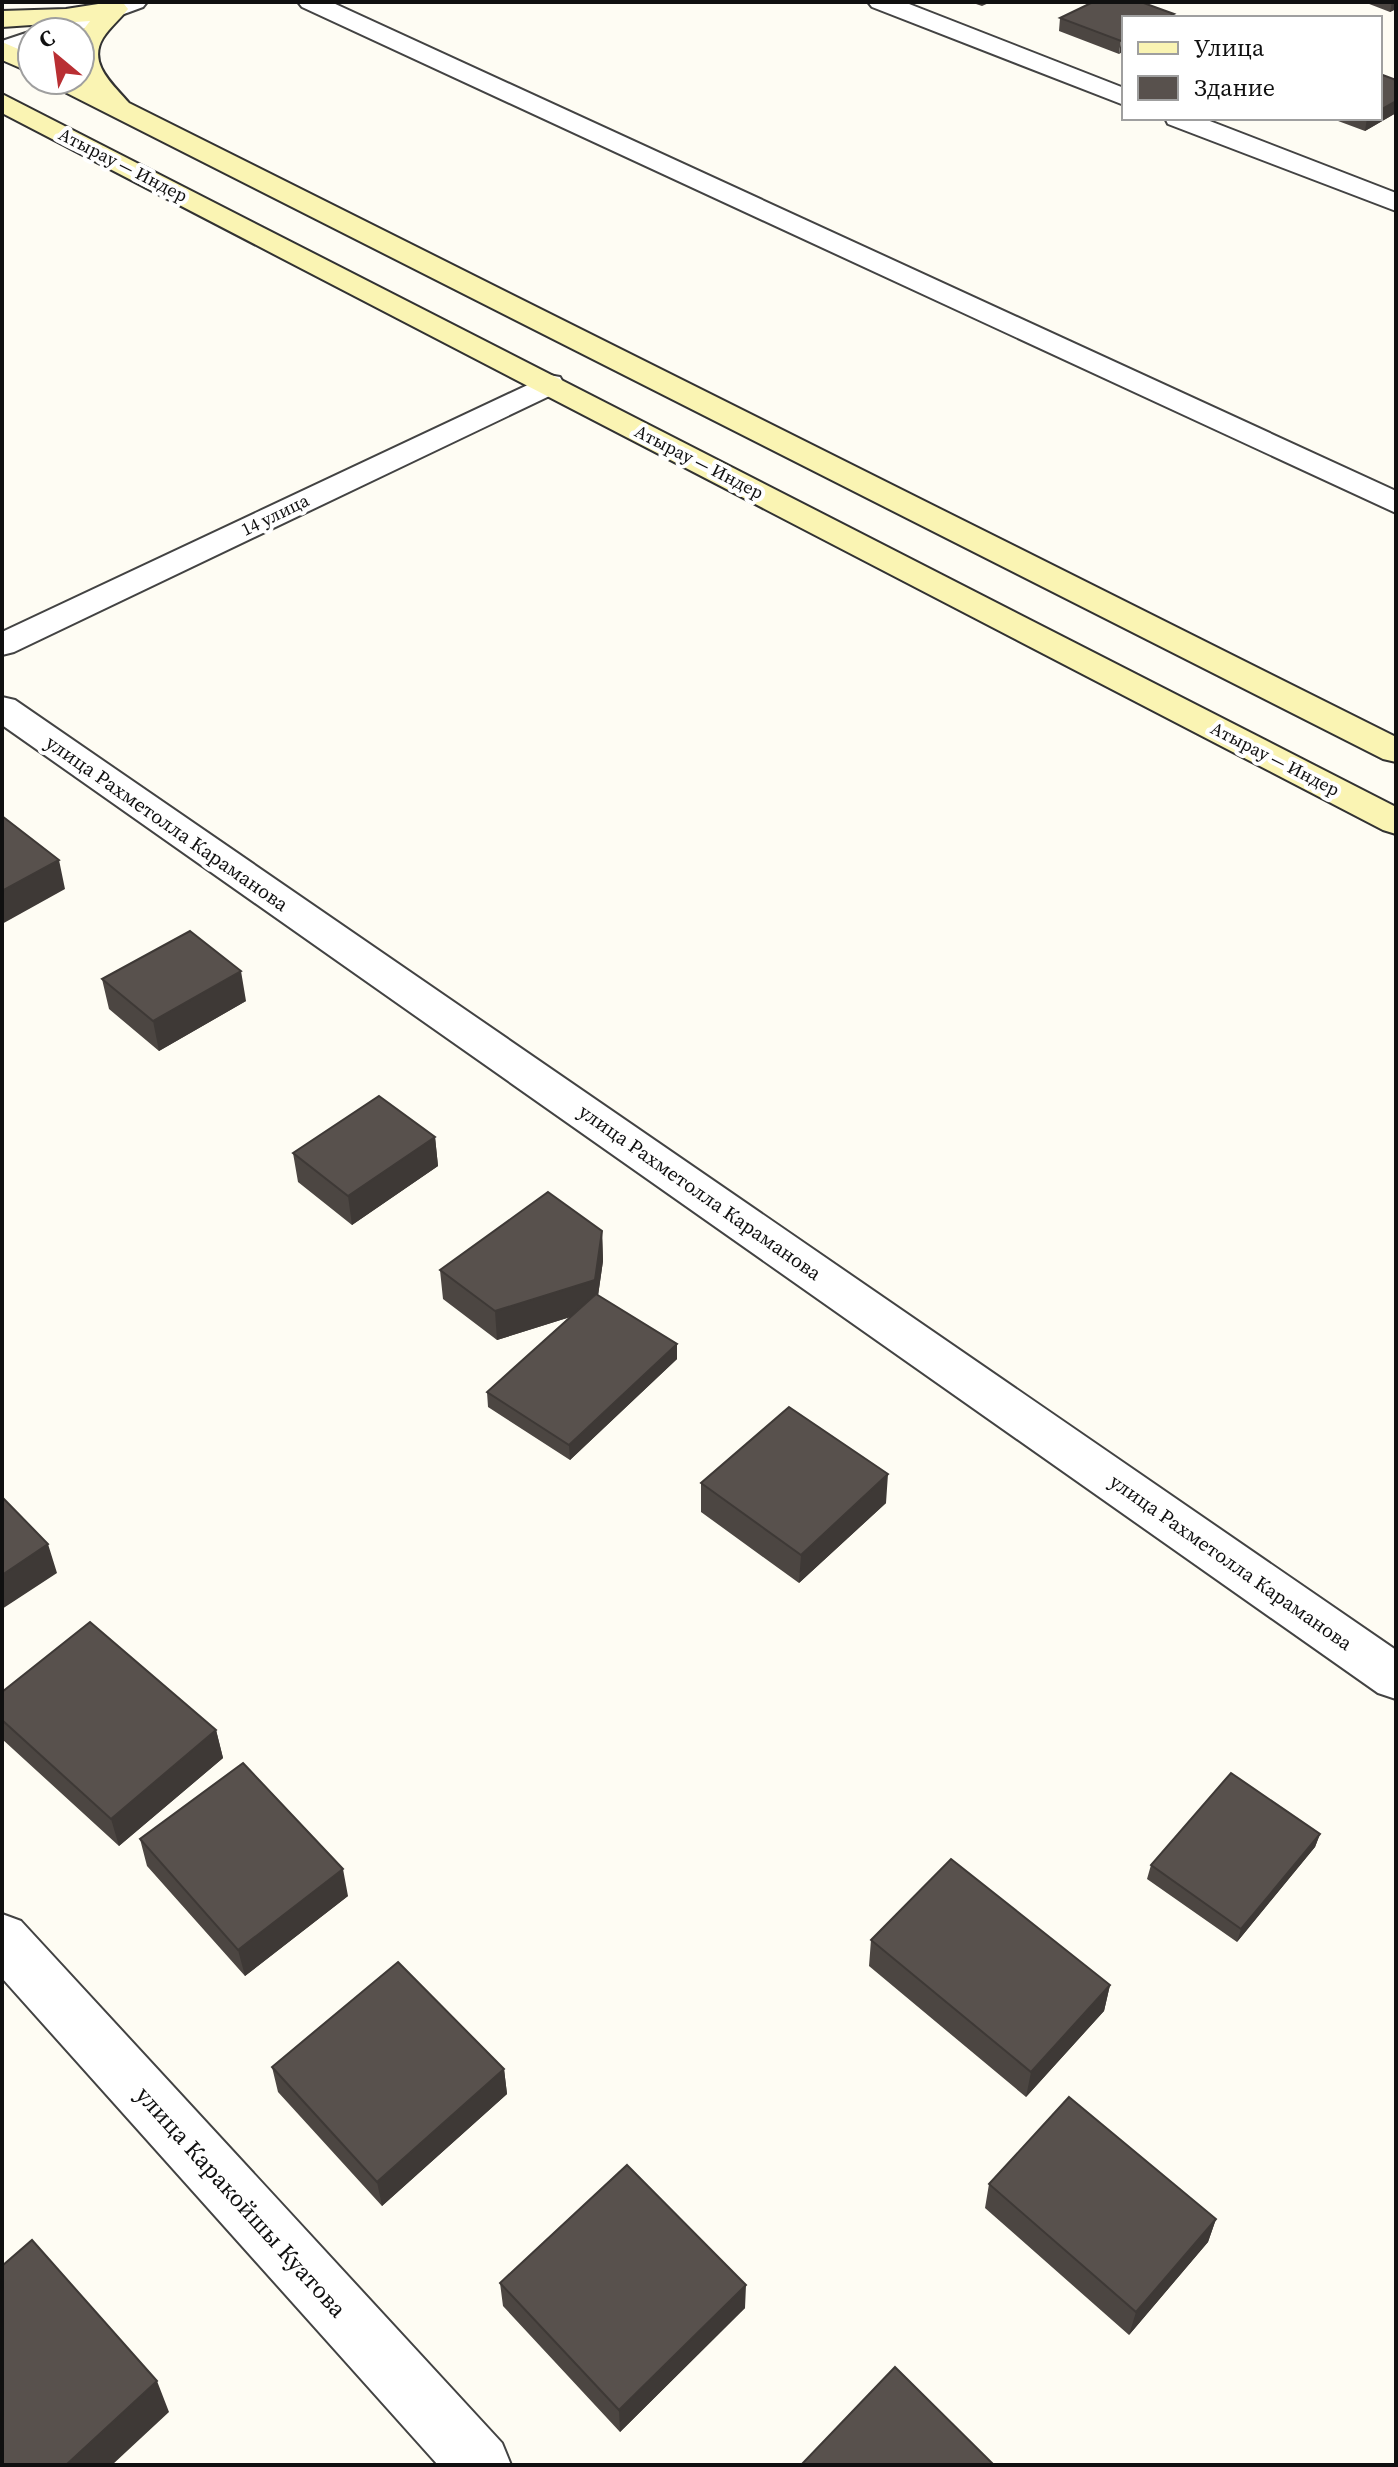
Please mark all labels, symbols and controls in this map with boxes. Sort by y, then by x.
north arrow [16,16,96,96]
legend [1122,16,1382,120]
text: С [33,22,60,55]
text: Улица [1194,31,1265,64]
text: Здание [1194,71,1275,104]
street label: Атырау — Индер [55,121,192,208]
street label: Атырау — Индер [631,418,768,505]
street label: 14 улица [237,487,314,542]
street label: Атырау — Индер [1207,715,1344,802]
street label: улица Рахметолла Караманова [40,728,295,918]
street label: улица Рахметолла Караманова [573,1097,828,1287]
street label: улица Рахметолла Караманова [1104,1467,1359,1657]
street label: улица Каракойшы Куатова [128,2079,355,2325]

